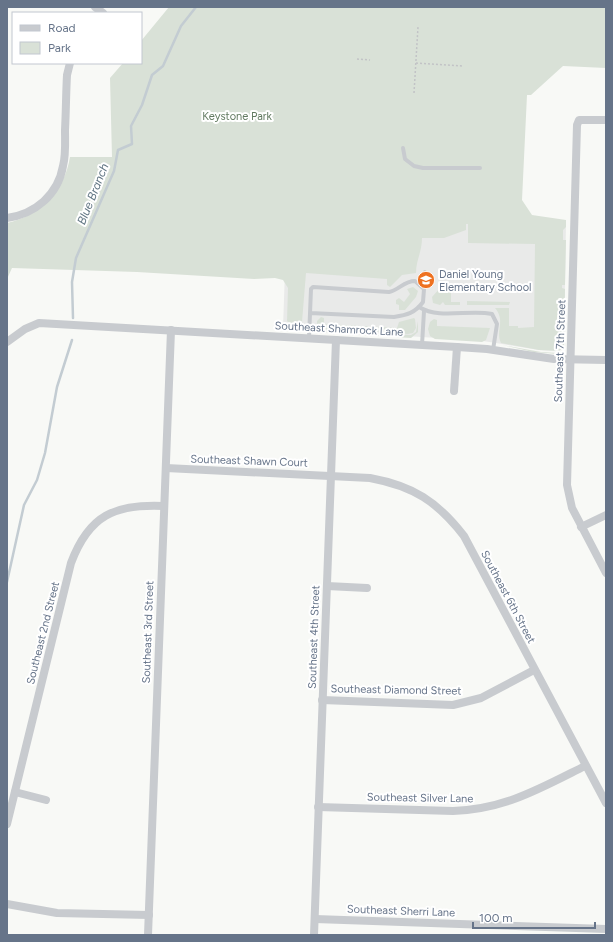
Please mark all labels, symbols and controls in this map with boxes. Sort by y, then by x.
legend [12,12,142,64]
text: Road [48,21,76,35]
text: Park [48,41,71,55]
park label: Keystone Park [202,110,273,123]
water label: Blue Branch [74,161,112,227]
place label: Daniel Young Elementary School [439,268,531,294]
school or university icon: Daniel Young Elementary School [416,270,436,290]
street label: Southeast 7th Street [552,299,568,403]
street label: Southeast Shamrock Lane [274,319,404,339]
street label: Southeast Shawn Court [190,452,308,470]
street label: Southeast 6th Street [478,548,538,646]
street label: Southeast 2nd Street [24,580,62,686]
street label: Southeast 3rd Street [140,580,156,684]
street label: Southeast 4th Street [306,585,322,689]
street label: Southeast Diamond Street [331,682,461,698]
street label: Southeast Silver Lane [367,791,473,805]
street label: Southeast Sherri Lane [347,903,455,919]
scale bar [473,904,595,930]
text: 100 m [479,911,513,925]

